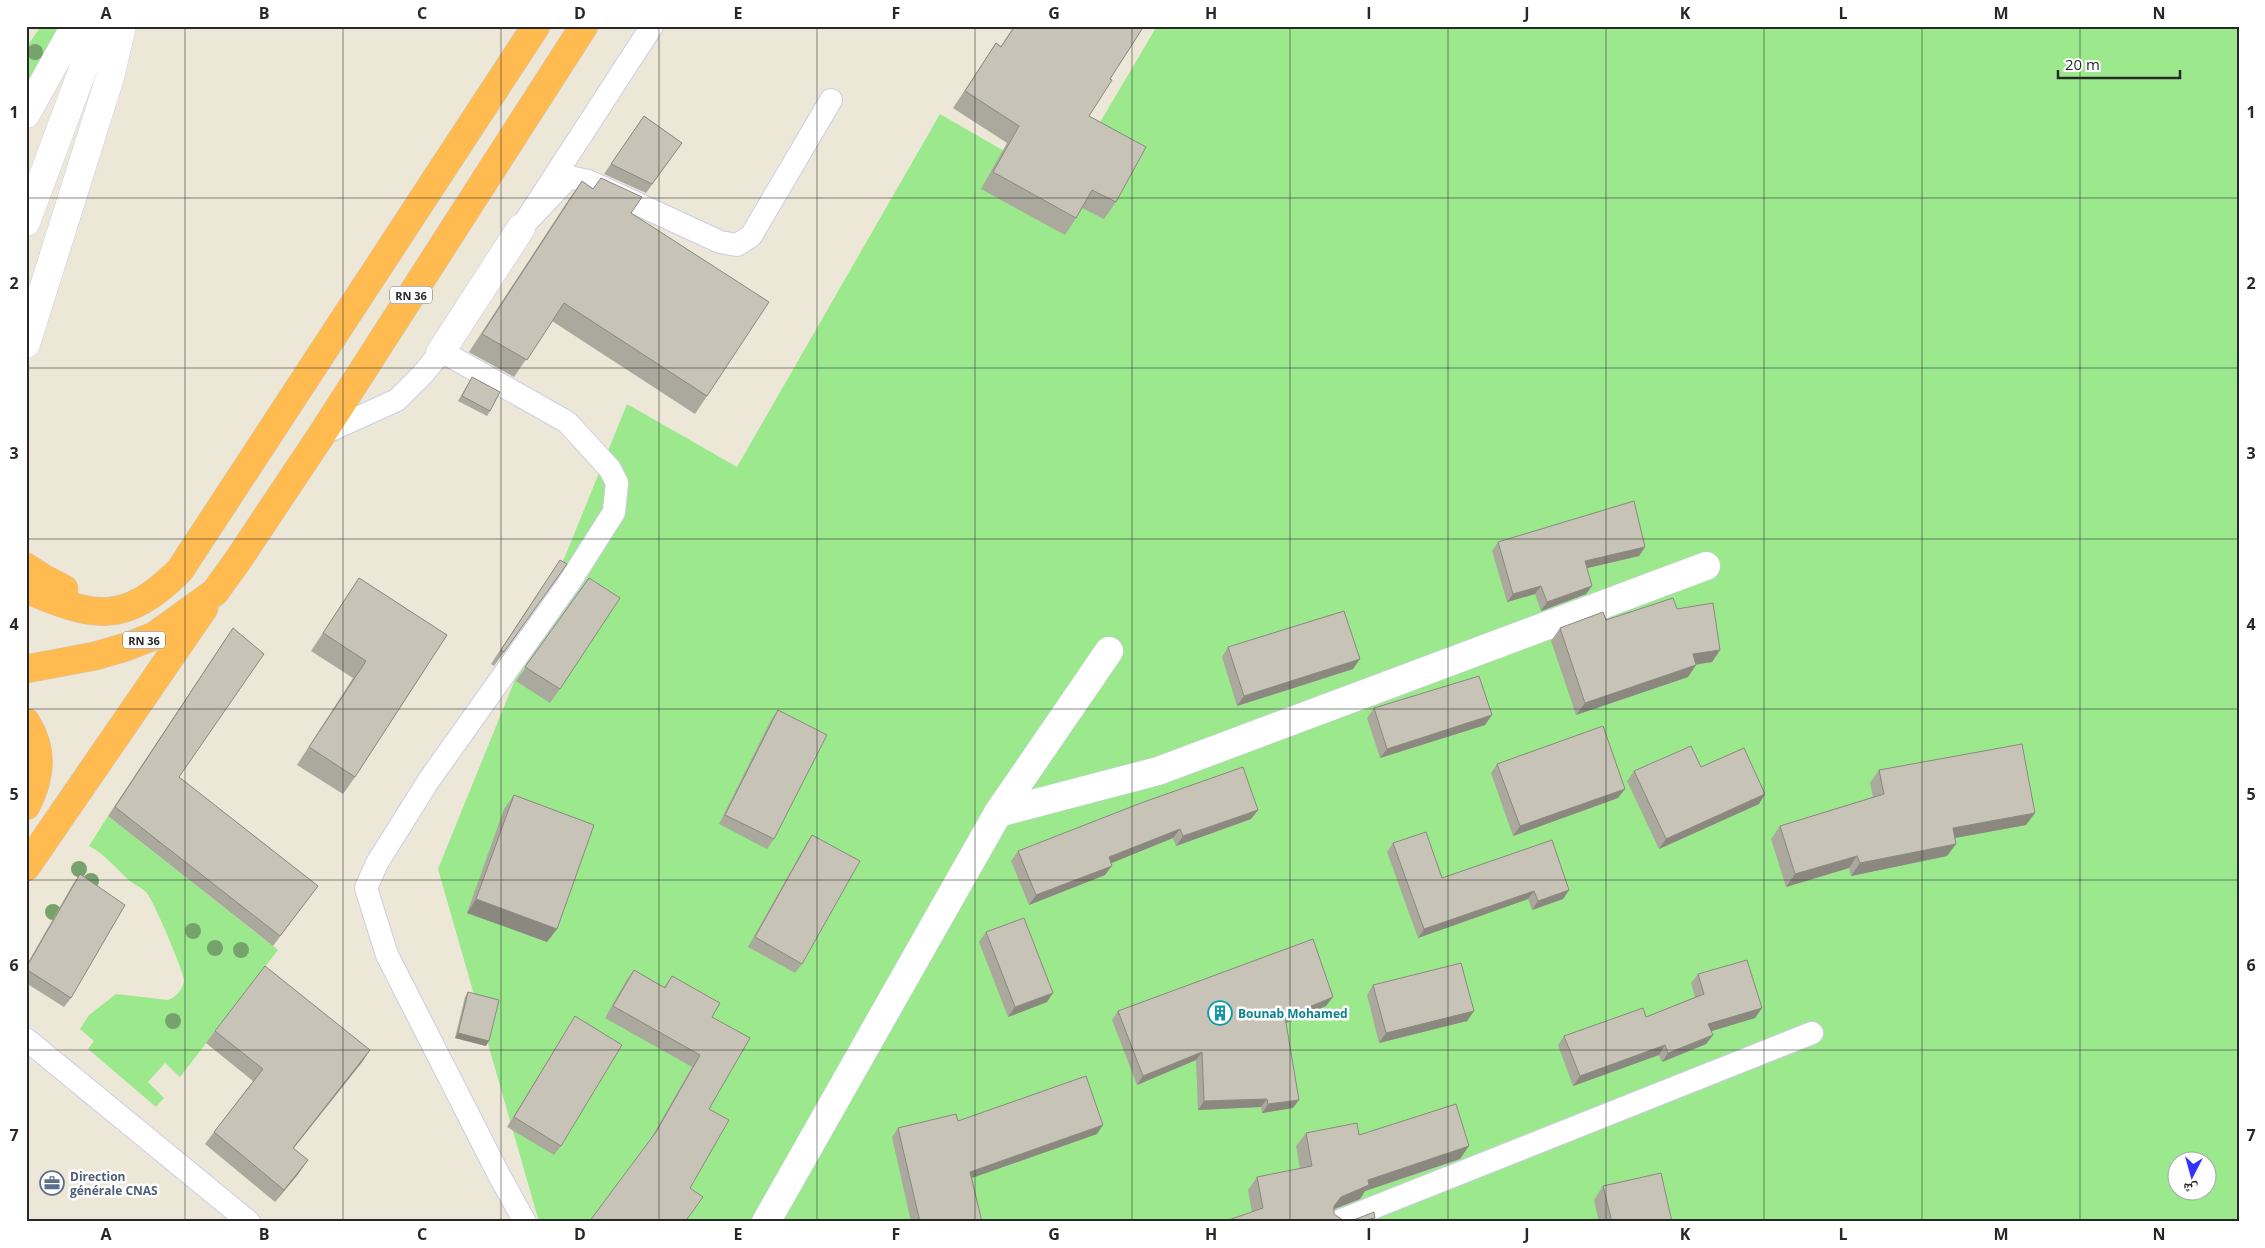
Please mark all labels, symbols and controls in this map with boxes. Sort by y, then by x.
text: A [100,2,112,24]
text: B [259,2,269,24]
text: C [417,2,427,24]
text: D [574,2,586,24]
text: E [734,2,743,24]
text: F [892,2,900,24]
text: G [1048,2,1060,24]
text: H [1205,2,1217,24]
text: I [1366,2,1372,24]
text: J [1522,2,1530,24]
text: K [1680,2,1691,24]
text: L [1838,2,1848,24]
text: M [1993,2,2009,24]
text: N [2152,2,2166,24]
scale bar [2058,48,2180,80]
text: 20 m [2065,54,2100,74]
text: 1 [9,101,19,123]
text: 1 [2246,101,2256,123]
text: 2 [9,272,19,294]
text: 2 [2246,272,2256,294]
road number: RN 36 [390,286,432,304]
text: 3 [9,442,19,464]
text: 3 [2246,442,2256,464]
text: 4 [9,613,19,635]
text: 4 [2246,613,2256,635]
road number: RN 36 [123,632,165,648]
text: 5 [9,783,19,805]
text: 5 [2246,783,2256,805]
text: 6 [9,954,19,976]
text: 6 [2246,954,2256,976]
building icon: Bounab Mohamed [1207,1000,1233,1026]
place label: Bounab Mohamed [1238,1005,1348,1022]
text: 7 [9,1124,19,1146]
text: 7 [2246,1124,2256,1146]
north arrow [2168,1150,2218,1200]
place label: Direction générale CNAS [70,1168,158,1199]
office icon: Direction générale CNAS [39,1170,65,1196]
text: ش [2182,1179,2199,1200]
text: A [100,1223,112,1245]
text: B [259,1223,269,1245]
text: C [417,1223,427,1245]
text: D [574,1223,586,1245]
text: E [734,1223,743,1245]
text: F [892,1223,900,1245]
text: G [1048,1223,1060,1245]
text: H [1205,1223,1217,1245]
text: I [1366,1223,1372,1245]
text: J [1522,1223,1530,1245]
text: K [1680,1223,1691,1245]
text: L [1838,1223,1848,1245]
text: M [1993,1223,2009,1245]
text: N [2152,1223,2166,1245]

